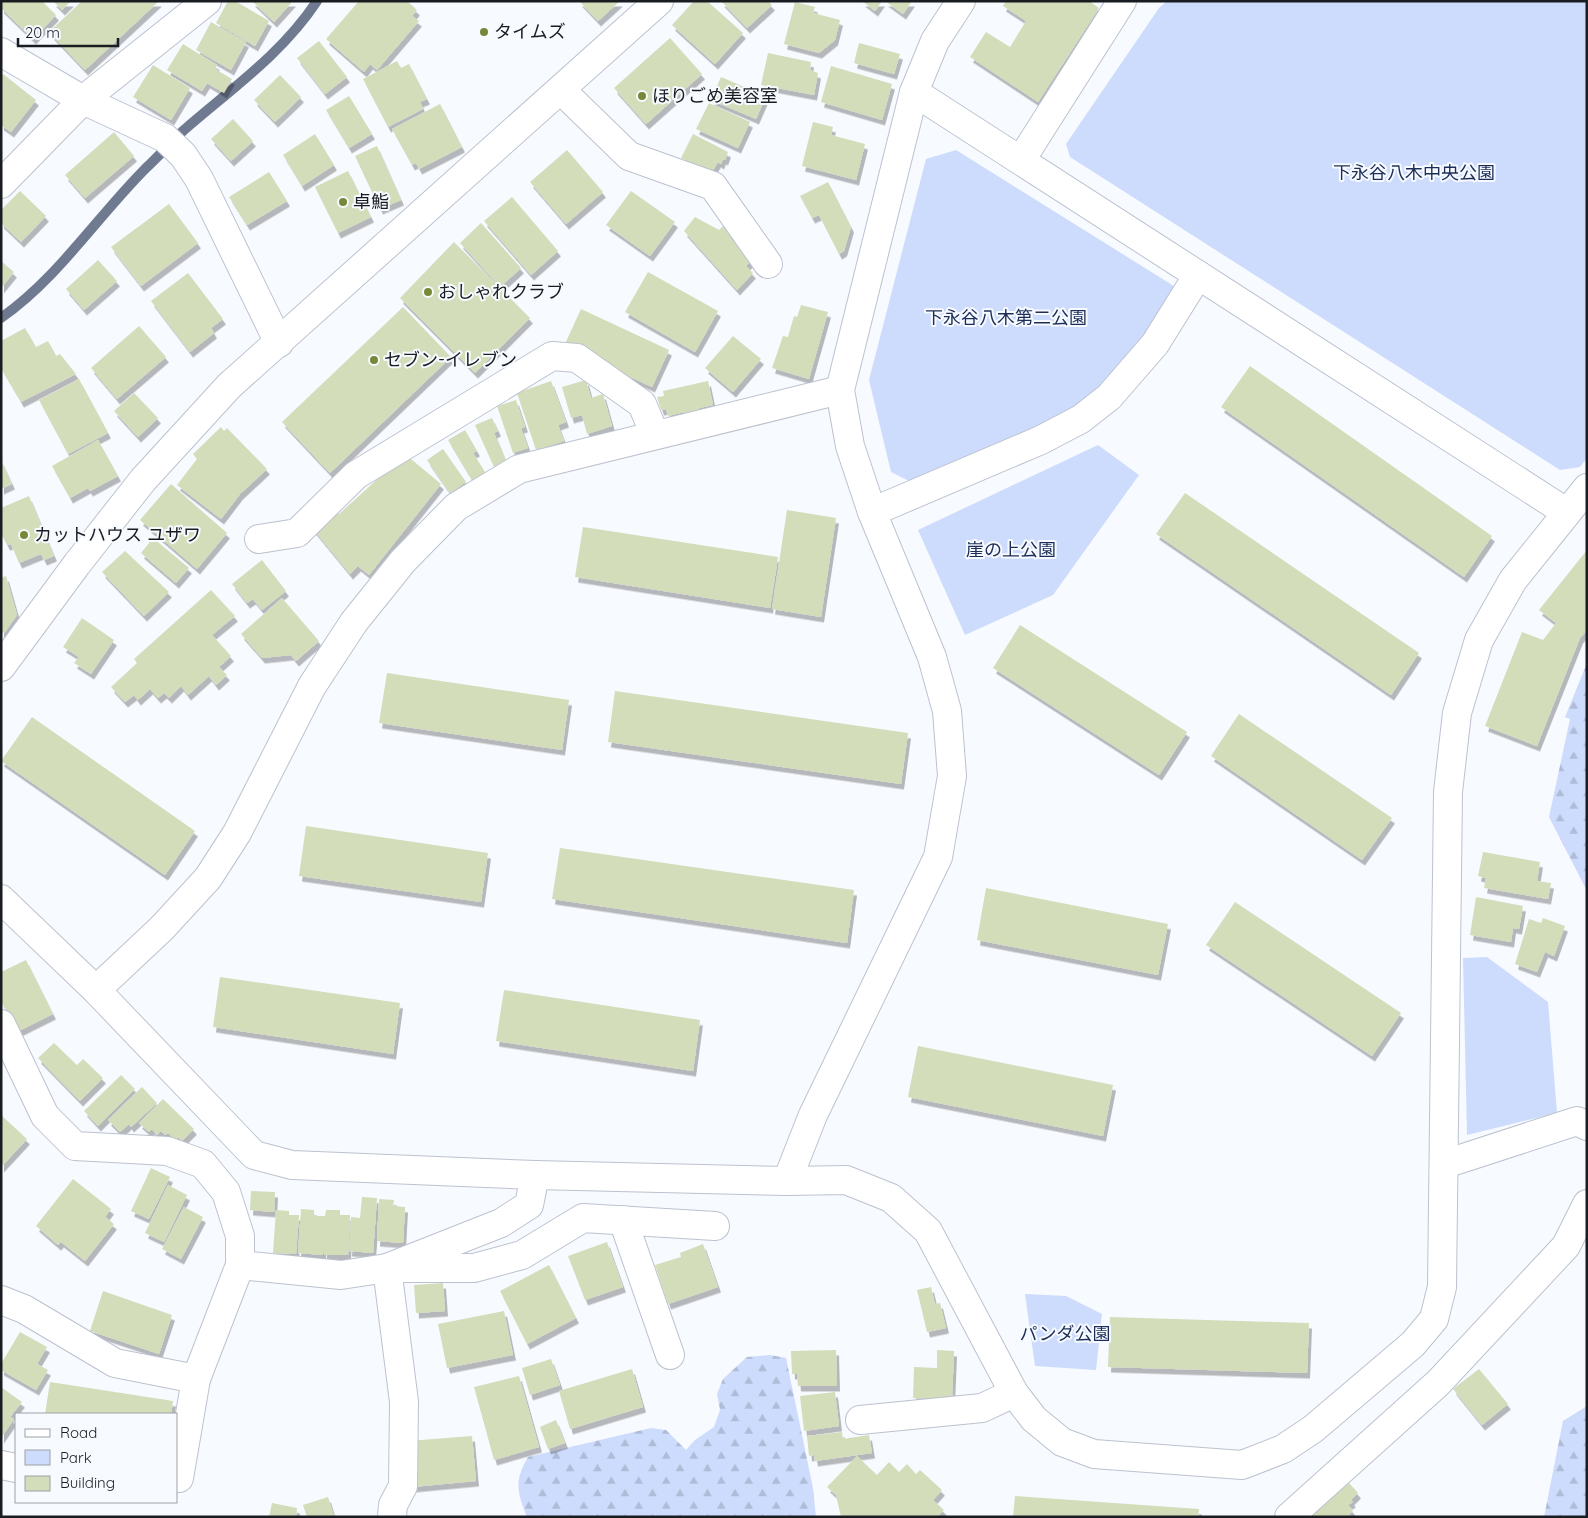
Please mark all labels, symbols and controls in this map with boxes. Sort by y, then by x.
scale bar [18,15,118,47]
place label: タイムズ [494,20,566,43]
text: 20 m [25,23,60,42]
marker: タイムズ [478,26,490,38]
place label: ほりごめ美容室 [652,84,778,107]
marker: ほりごめ美容室 [636,90,648,102]
park label: 下永谷八木中央公園 [1333,161,1495,184]
place label: 卓鮨 [353,190,389,213]
marker: 卓鮨 [337,196,349,208]
place label: おしゃれクラブ [438,280,564,303]
marker: おしゃれクラブ [422,286,434,298]
park label: 下永谷八木第二公園 [925,306,1087,329]
place label: セブン-イレブン [384,348,517,371]
marker: セブン-イレブン [368,354,380,366]
place label: カットハウス ユザワ [34,523,201,546]
marker: カットハウス ユザワ [18,529,30,541]
park label: 崖の上公園 [966,538,1056,561]
park label: パンダ公園 [1020,1322,1110,1345]
legend [15,1413,178,1503]
text: Road [60,1423,97,1442]
text: Park [60,1448,92,1467]
text: Building [60,1473,115,1492]

